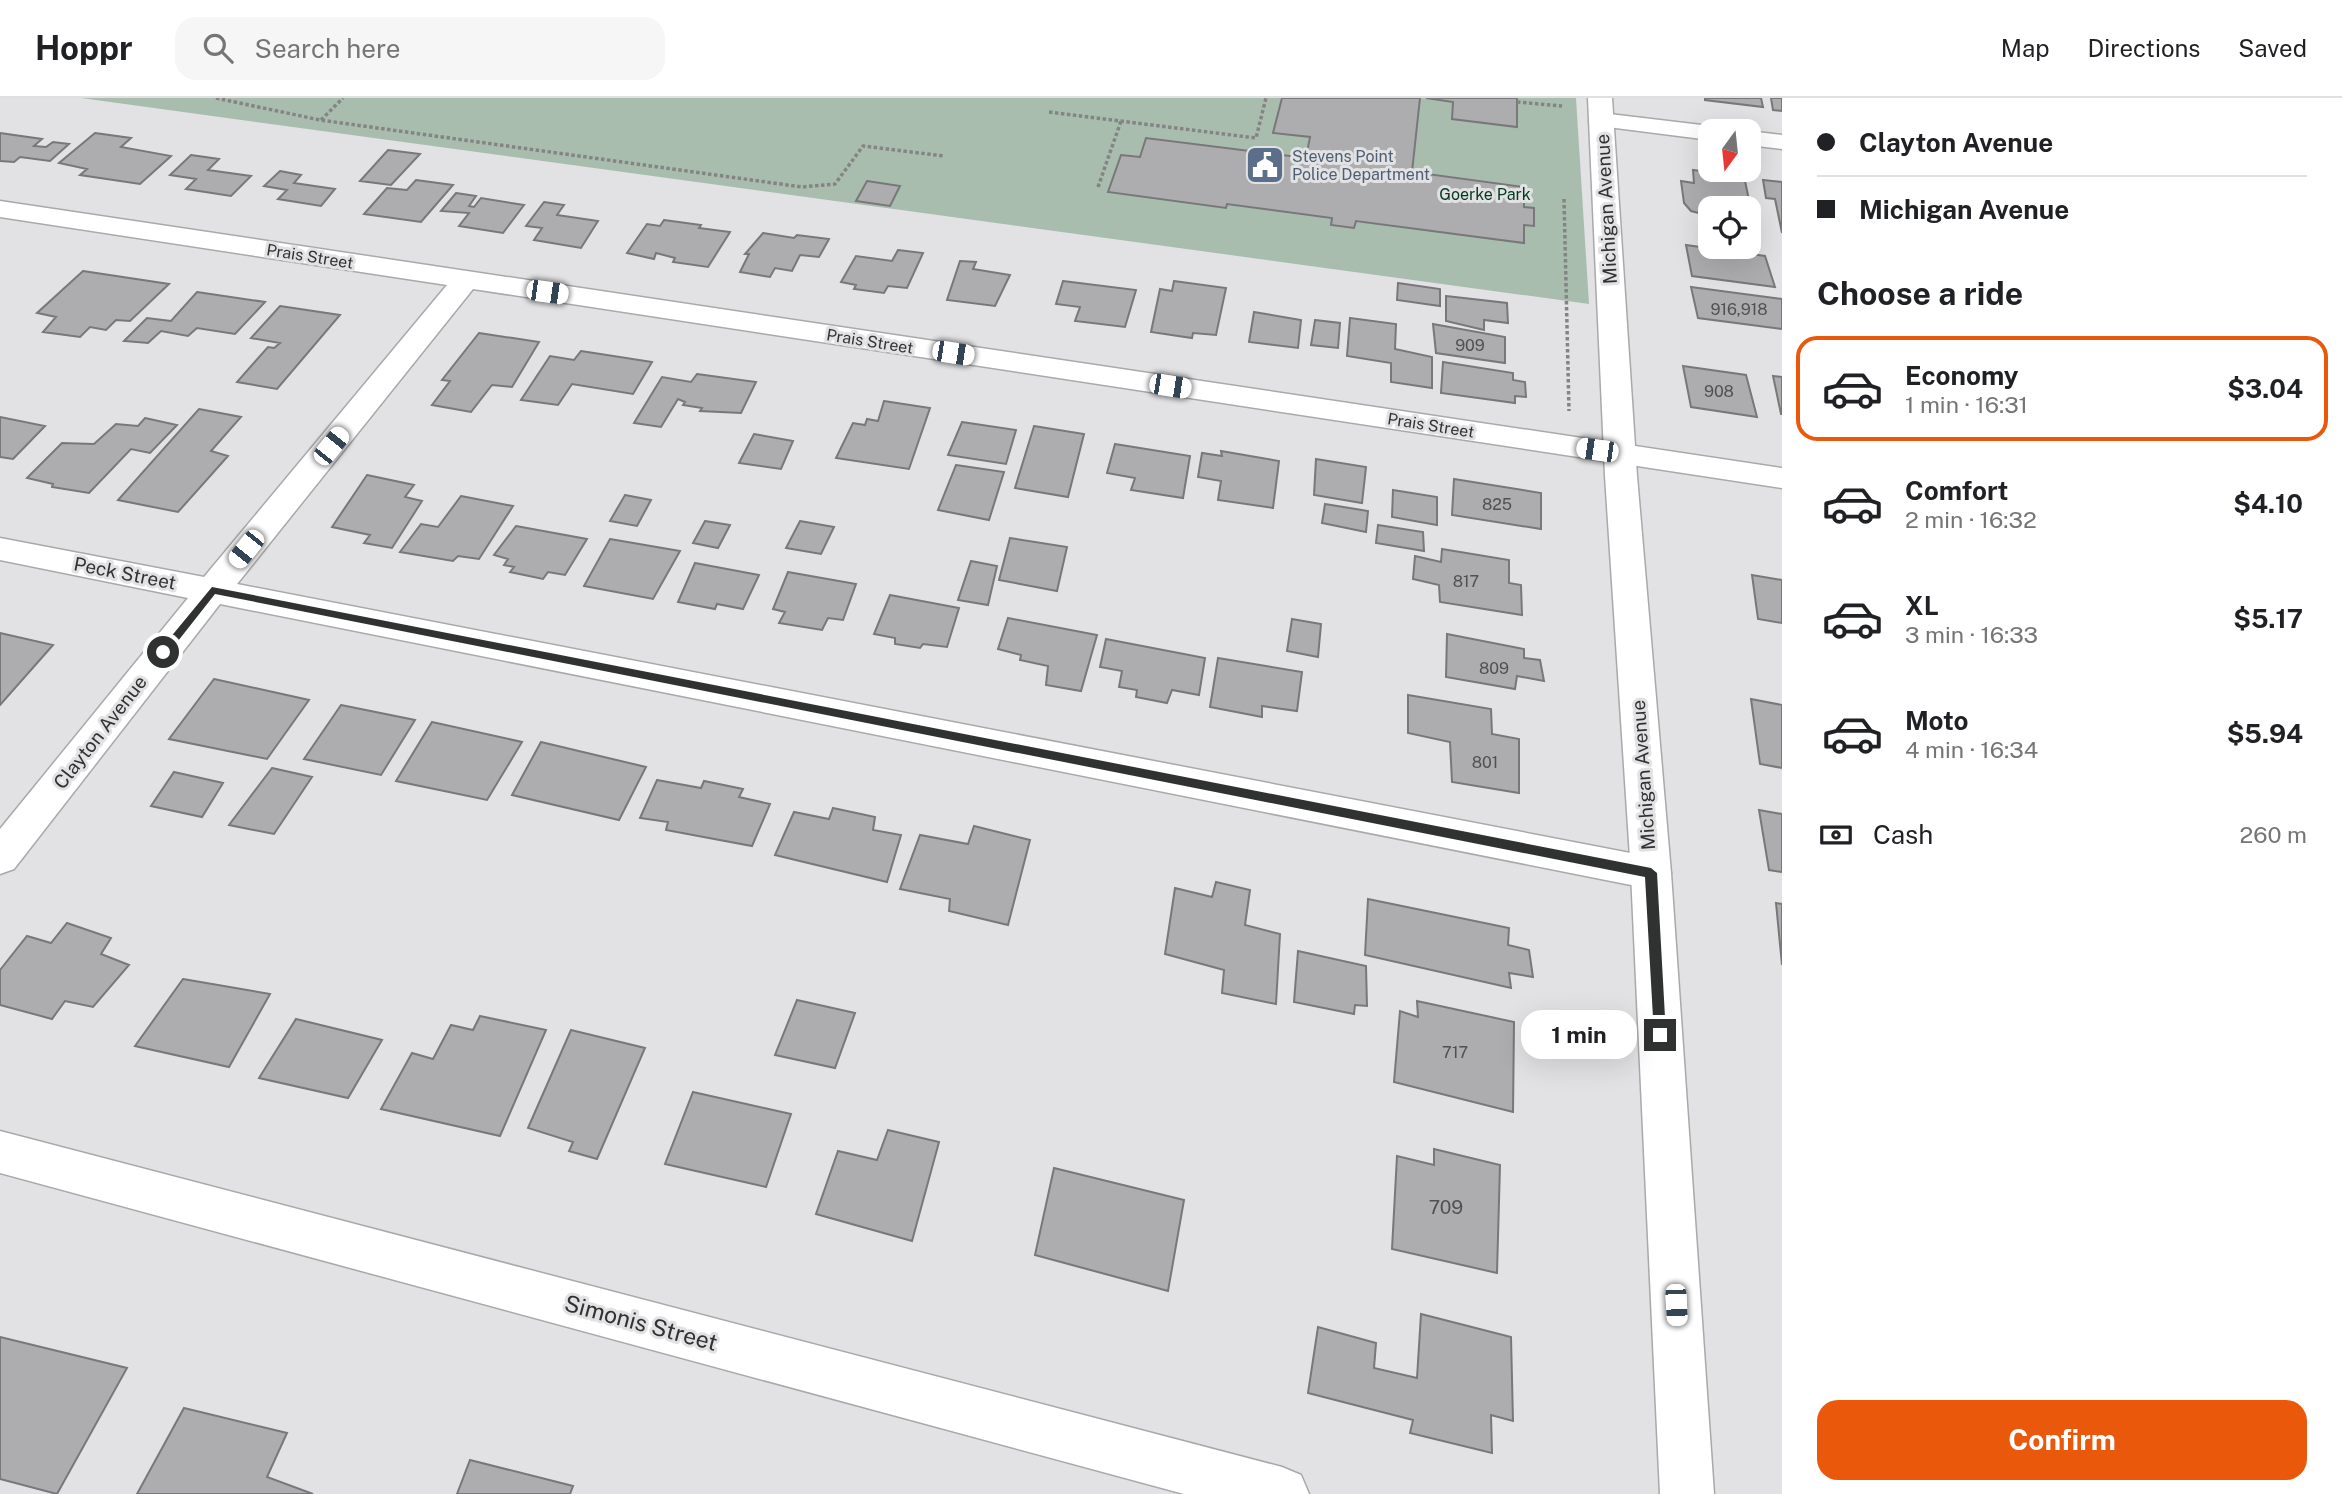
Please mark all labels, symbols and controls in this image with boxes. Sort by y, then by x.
search box [175,17,665,80]
text: Hoppr [35,29,133,67]
icon: search [199,29,237,67]
text: Search here [255,33,401,64]
text: Map [2001,34,2050,62]
text: Directions [2088,34,2200,62]
text: Saved [2238,34,2307,62]
north arrow [1698,119,1760,182]
map controls [1698,119,1761,259]
text: Clayton Avenue [1859,127,2053,158]
street label: Michigan Avenue [1591,133,1621,285]
public building icon: Stevens Point Police Department [1244,144,1286,186]
place label: Stevens Point Police Department [1292,147,1430,184]
park label: Goerke Park [1439,185,1531,204]
text: Michigan Avenue [1859,194,2069,225]
button: locate [1698,196,1761,259]
street label: Prais Street [265,240,355,273]
text: Choose a ride [1817,275,2023,312]
car [525,279,570,305]
house number: 916,918 [1710,300,1768,319]
street label: Prais Street [825,325,915,358]
house number: 909 [1455,336,1485,355]
car [931,339,976,367]
icon: car [1821,357,1884,420]
text: Economy [1905,360,2018,391]
car [1148,372,1193,400]
text: $3.04 [2227,373,2303,404]
house number: 908 [1704,382,1734,401]
text: 1 min · 16:31 [1905,391,2028,418]
street label: Prais Street [1386,409,1476,442]
car [310,423,353,469]
car [1575,437,1620,463]
icon: car [1821,472,1884,535]
text: Comfort [1905,475,2008,506]
text: $4.10 [2233,488,2303,519]
house number: 825 [1482,495,1512,514]
text: 2 min · 16:32 [1905,506,2037,533]
car [225,526,268,572]
street label: Peck Street [72,552,178,594]
house number: 817 [1453,572,1479,591]
icon: car [1821,587,1884,650]
text: XL [1905,590,1939,621]
text: $5.17 [2233,603,2303,634]
text: 3 min · 16:33 [1905,621,2038,648]
route start [147,636,179,668]
house number: 809 [1479,659,1509,678]
street label: Clayton Avenue [49,671,151,793]
street label: Michigan Avenue [1627,699,1659,851]
icon: car [1821,702,1884,765]
text: Moto [1905,705,1968,736]
text: $5.94 [2227,718,2303,749]
text: 4 min · 16:34 [1905,736,2038,763]
house number: 801 [1472,753,1498,772]
icon: cash [1817,816,1855,854]
text: Cash [1873,819,1933,850]
text: 260 m [2240,821,2307,848]
callout: 1 min [1520,1010,1636,1060]
route end [1644,1019,1676,1051]
text: 1 min [1551,1021,1607,1048]
house number: 717 [1442,1043,1468,1062]
house number: 709 [1429,1196,1463,1218]
car [1665,1283,1688,1327]
street label: Simonis Street [562,1289,721,1356]
button: Confirm [1817,1400,2307,1480]

